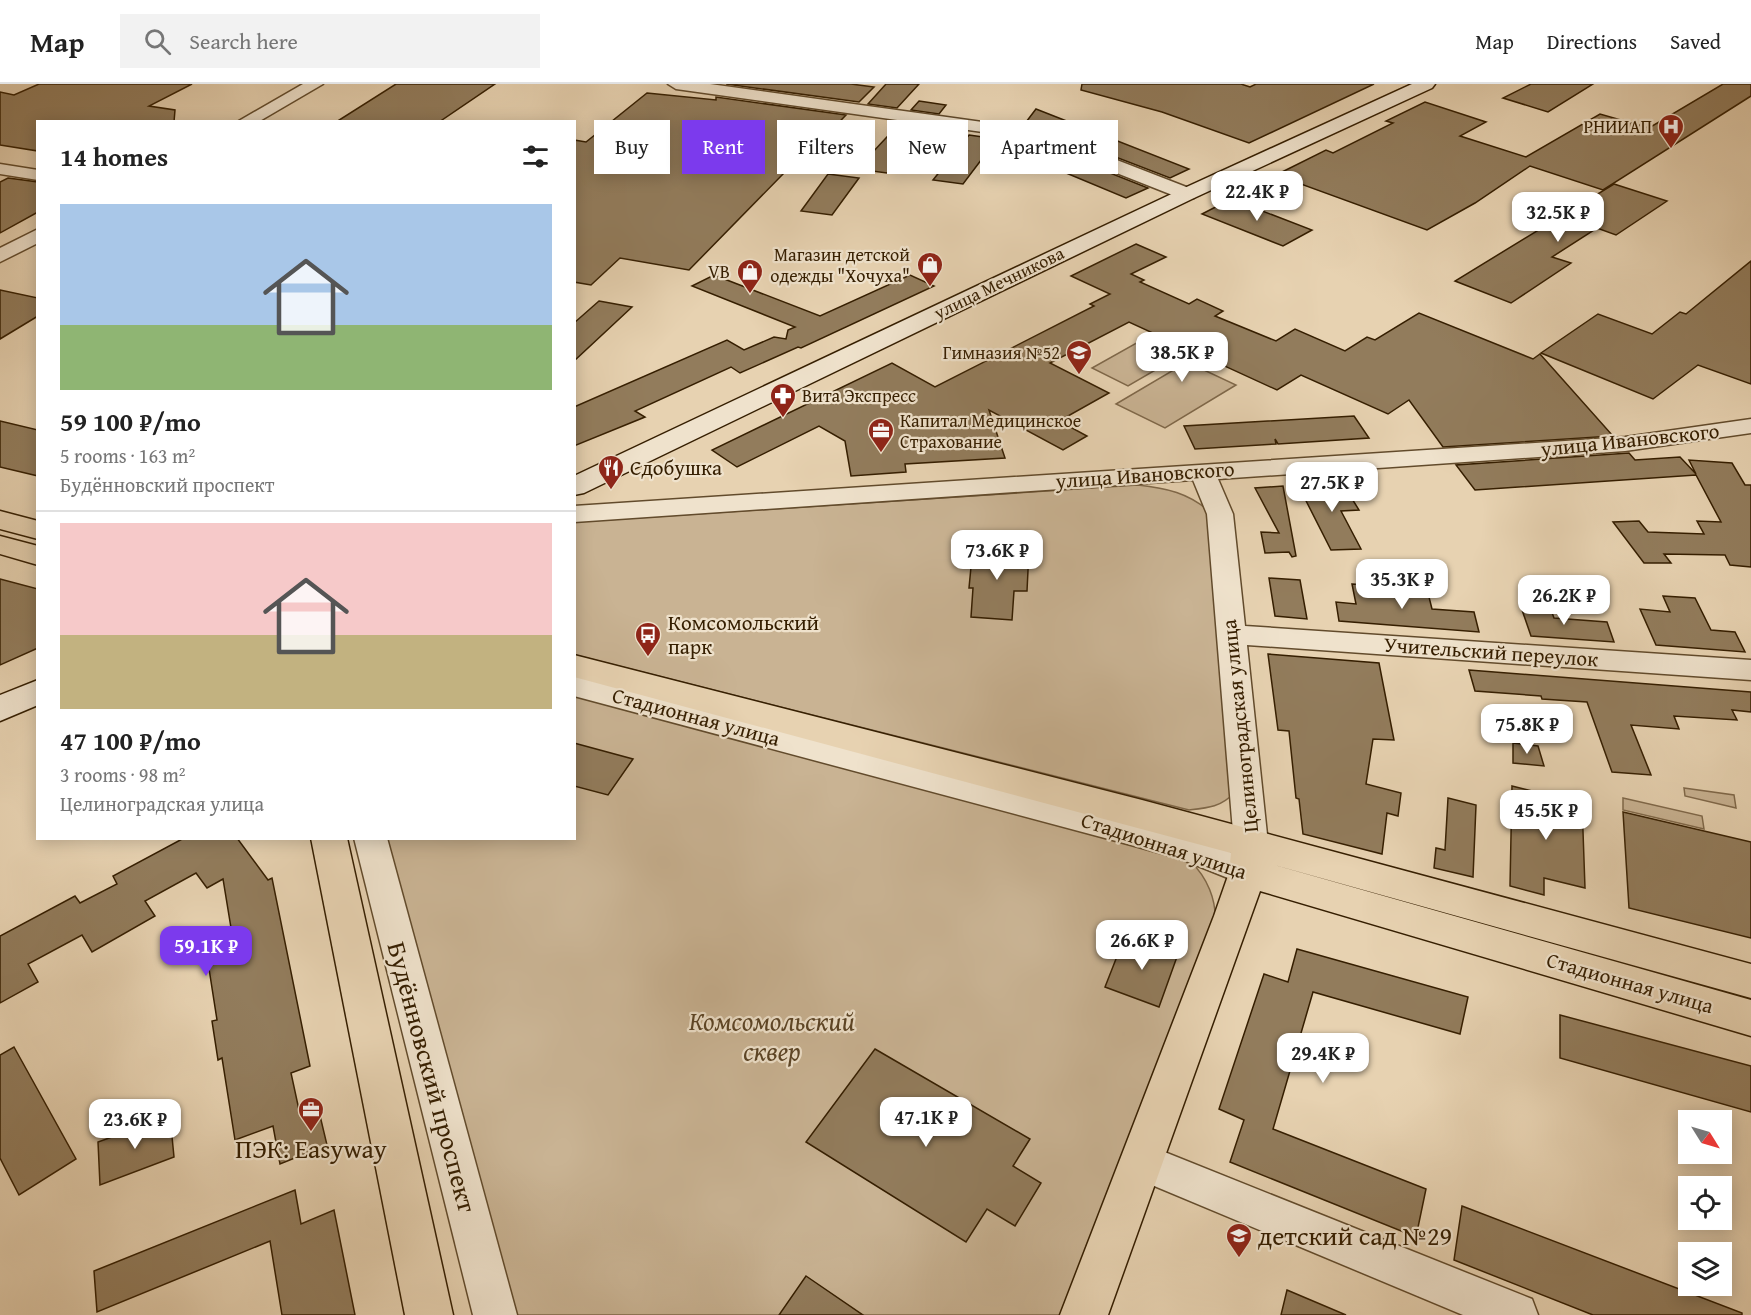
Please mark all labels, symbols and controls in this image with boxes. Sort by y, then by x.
search box [120,14,540,68]
text: Map [30,21,84,62]
icon: search [141,25,174,58]
text: Search here [189,25,298,57]
text: Map [1475,26,1514,57]
text: Directions [1547,26,1637,57]
text: Saved [1670,26,1721,57]
hospital icon: РНИИАП [1656,112,1686,150]
place label: РНИИАП [1584,113,1652,140]
chip: Buy [594,120,670,174]
chip: Rent [682,120,765,174]
chip: Filters [777,120,875,174]
chip: New [887,120,968,174]
chip: Apartment [980,120,1118,174]
text: 14 homes [60,137,168,176]
icon: filters [519,140,552,173]
pin: 22.4K ₽ [1202,171,1312,222]
text: 22.4K ₽ [1225,176,1289,205]
pin: 32.5K ₽ [1503,192,1613,243]
text: 32.5K ₽ [1526,197,1590,226]
street label: улица Мечникова [928,239,1069,326]
place label: Магазин детской одежды "Хочуха" [770,241,910,289]
icon: home [252,243,360,351]
shop icon: Магазин детской одежды "Хочуха" [915,250,945,288]
shop icon: VB [735,257,765,295]
place label: VB [708,258,730,285]
pin: 38.5K ₽ [1127,332,1237,383]
text: 38.5K ₽ [1150,337,1214,366]
school or university icon: Гимназия №52 [1064,338,1094,376]
place label: Гимназия №52 [943,339,1060,366]
pharmacy icon: Вита Экспресс [768,381,798,419]
place label: Вита Экспресс [802,382,916,409]
text: 59 100 ₽/mo [60,402,201,441]
place label: Капитал Медицинское Страхование [900,407,1081,455]
street label: улица Ивановского [1538,415,1721,464]
office icon: Капитал Медицинское Страхование [866,416,896,454]
text: 5 rooms · 163 m² [60,441,195,470]
place label: Сдобушка [630,452,722,483]
restaurant icon: Сдобушка [596,453,626,491]
street label: улица Ивановского [1053,453,1236,496]
pin: 27.5K ₽ [1277,462,1387,513]
text: 27.5K ₽ [1300,467,1364,496]
text: Будённовский проспект [60,470,274,499]
pin: 73.6K ₽ [942,530,1052,581]
text: 73.6K ₽ [965,535,1029,564]
pin: 35.3K ₽ [1347,559,1457,610]
icon: home [252,562,360,670]
text: 35.3K ₽ [1370,564,1434,593]
pin: 26.2K ₽ [1509,575,1619,626]
text: 26.2K ₽ [1532,580,1596,609]
place label: Комсомольский парк [668,607,819,662]
street label: Целиноградская улица [1213,618,1266,834]
bus stop icon: Комсомольский парк [633,620,663,658]
street label: Учительский переулок [1383,629,1599,674]
street label: Стадионная улица [609,679,783,754]
pin: 75.8K ₽ [1472,704,1582,755]
text: 75.8K ₽ [1495,709,1559,738]
text: 47 100 ₽/mo [60,721,201,760]
text: 3 rooms · 98 m² [60,760,186,789]
text: Целиноградская улица [60,789,264,818]
pin: 45.5K ₽ [1491,790,1601,841]
text: 45.5K ₽ [1514,795,1578,824]
street label: Стадионная улица [1077,804,1251,887]
pin: 26.6K ₽ [1087,920,1197,971]
text: 26.6K ₽ [1110,925,1174,954]
pin: 59.1K ₽ [151,926,261,977]
text: 59.1K ₽ [174,931,238,960]
street label: Будённовский проспект [378,937,488,1217]
street label: Стадионная улица [1543,944,1717,1021]
park label: Комсомольский сквер [689,1001,855,1070]
pin: 29.4K ₽ [1268,1033,1378,1084]
text: 29.4K ₽ [1291,1038,1355,1067]
office icon: ПЭК: Easyway [296,1095,326,1133]
pin: 47.1K ₽ [871,1097,981,1148]
pin: 23.6K ₽ [80,1099,190,1150]
text: 47.1K ₽ [894,1102,958,1131]
text: 23.6K ₽ [103,1104,167,1133]
north arrow [1678,1110,1732,1164]
map controls [1678,1110,1732,1296]
place label: ПЭК: Easyway [235,1129,387,1168]
button: locate [1678,1176,1732,1230]
place label: детский сад №29 [1258,1216,1452,1255]
school or university icon: детский сад №29 [1224,1221,1254,1259]
button: layers [1678,1242,1732,1296]

